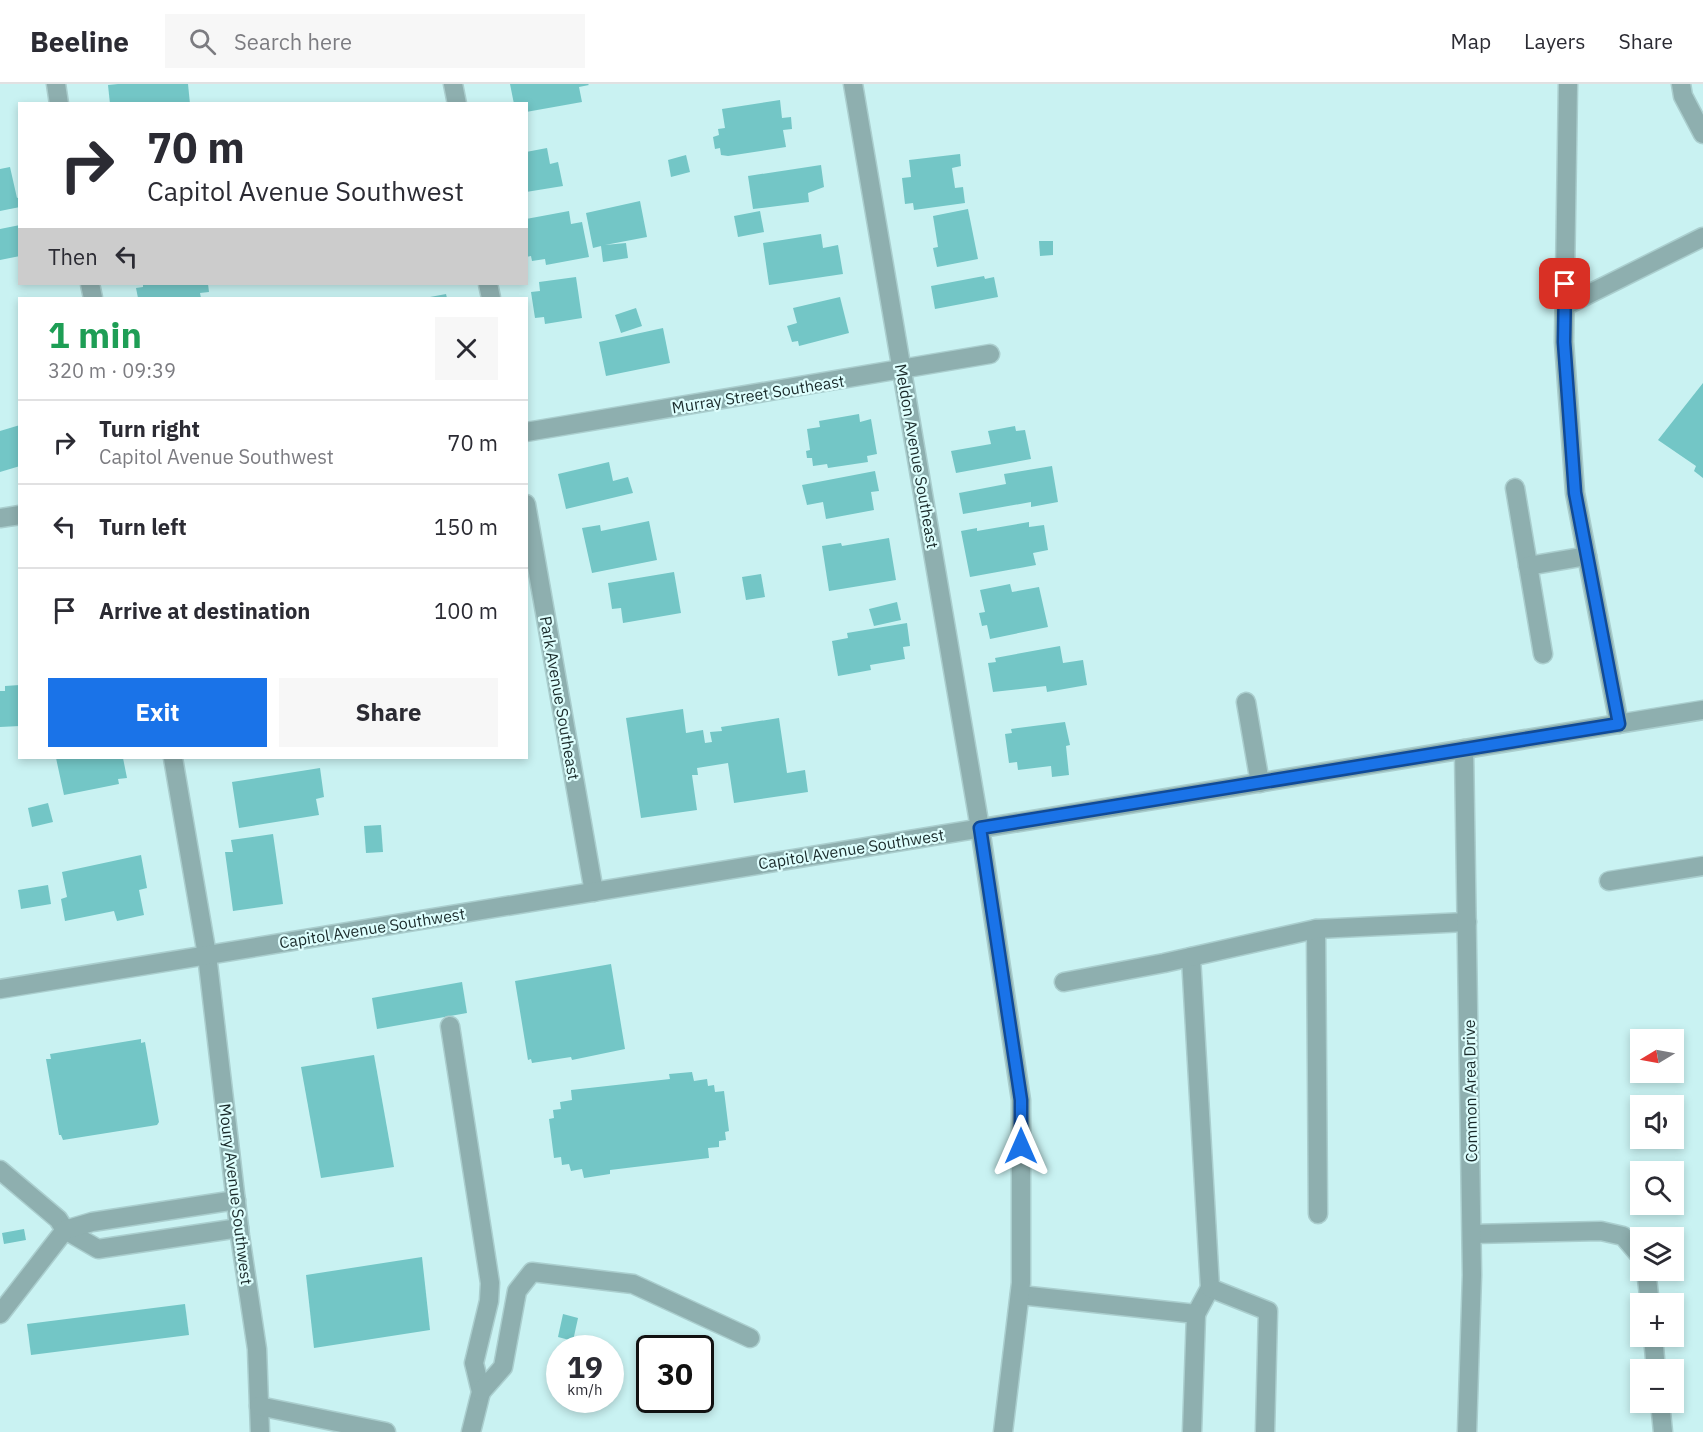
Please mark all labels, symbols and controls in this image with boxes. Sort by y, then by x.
search box [165,14,585,68]
text: Beeline [30,23,129,60]
icon: search [186,25,219,58]
text: Search here [234,27,352,56]
text: Map [1451,27,1491,55]
text: Layers [1524,27,1586,55]
text: Share [1619,27,1673,55]
text: 70 m [147,120,245,175]
icon: right [48,126,126,204]
text: Capitol Avenue Southwest [147,173,464,208]
icon: left [110,240,143,273]
text: Then [48,242,98,271]
pin [1539,258,1590,309]
icon: arrive [1548,267,1581,300]
text: 1 min [48,311,142,358]
button: close [435,317,498,380]
text: 320 m · 09:39 [48,357,176,384]
street label: Meldon Avenue Southeast [891,362,943,550]
street label: Murray Street Southeast [670,370,846,418]
text: Turn right [99,414,200,443]
icon: right [48,426,81,459]
text: 70 m [447,428,498,457]
text: Capitol Avenue Southwest [99,443,334,470]
icon: left [48,510,81,543]
text: Turn left [99,512,187,541]
text: 150 m [434,512,498,541]
icon: arrive [48,594,81,627]
text: Arrive at destination [99,596,310,625]
text: 100 m [434,596,498,625]
street label: Park Avenue Southeast [536,615,584,781]
button: Exit [48,678,267,747]
button: Share [279,678,498,747]
street label: Capitol Avenue Southwest [757,824,945,874]
street label: Capitol Avenue Southwest [278,903,466,953]
street label: Common Area Drive [1459,1019,1481,1163]
north arrow [1630,1029,1684,1083]
map controls [1630,1029,1684,1413]
button: sound [1630,1095,1684,1149]
street label: Moury Avenue Southwest [215,1102,257,1286]
position arrow [989,1114,1053,1178]
button: search [1630,1161,1684,1215]
button: layers [1630,1227,1684,1281]
button: + [1630,1293,1684,1347]
speed limit sign: 30 [636,1335,714,1413]
text: 19 [567,1347,603,1386]
button: − [1630,1359,1684,1413]
text: km/h [567,1380,603,1399]

